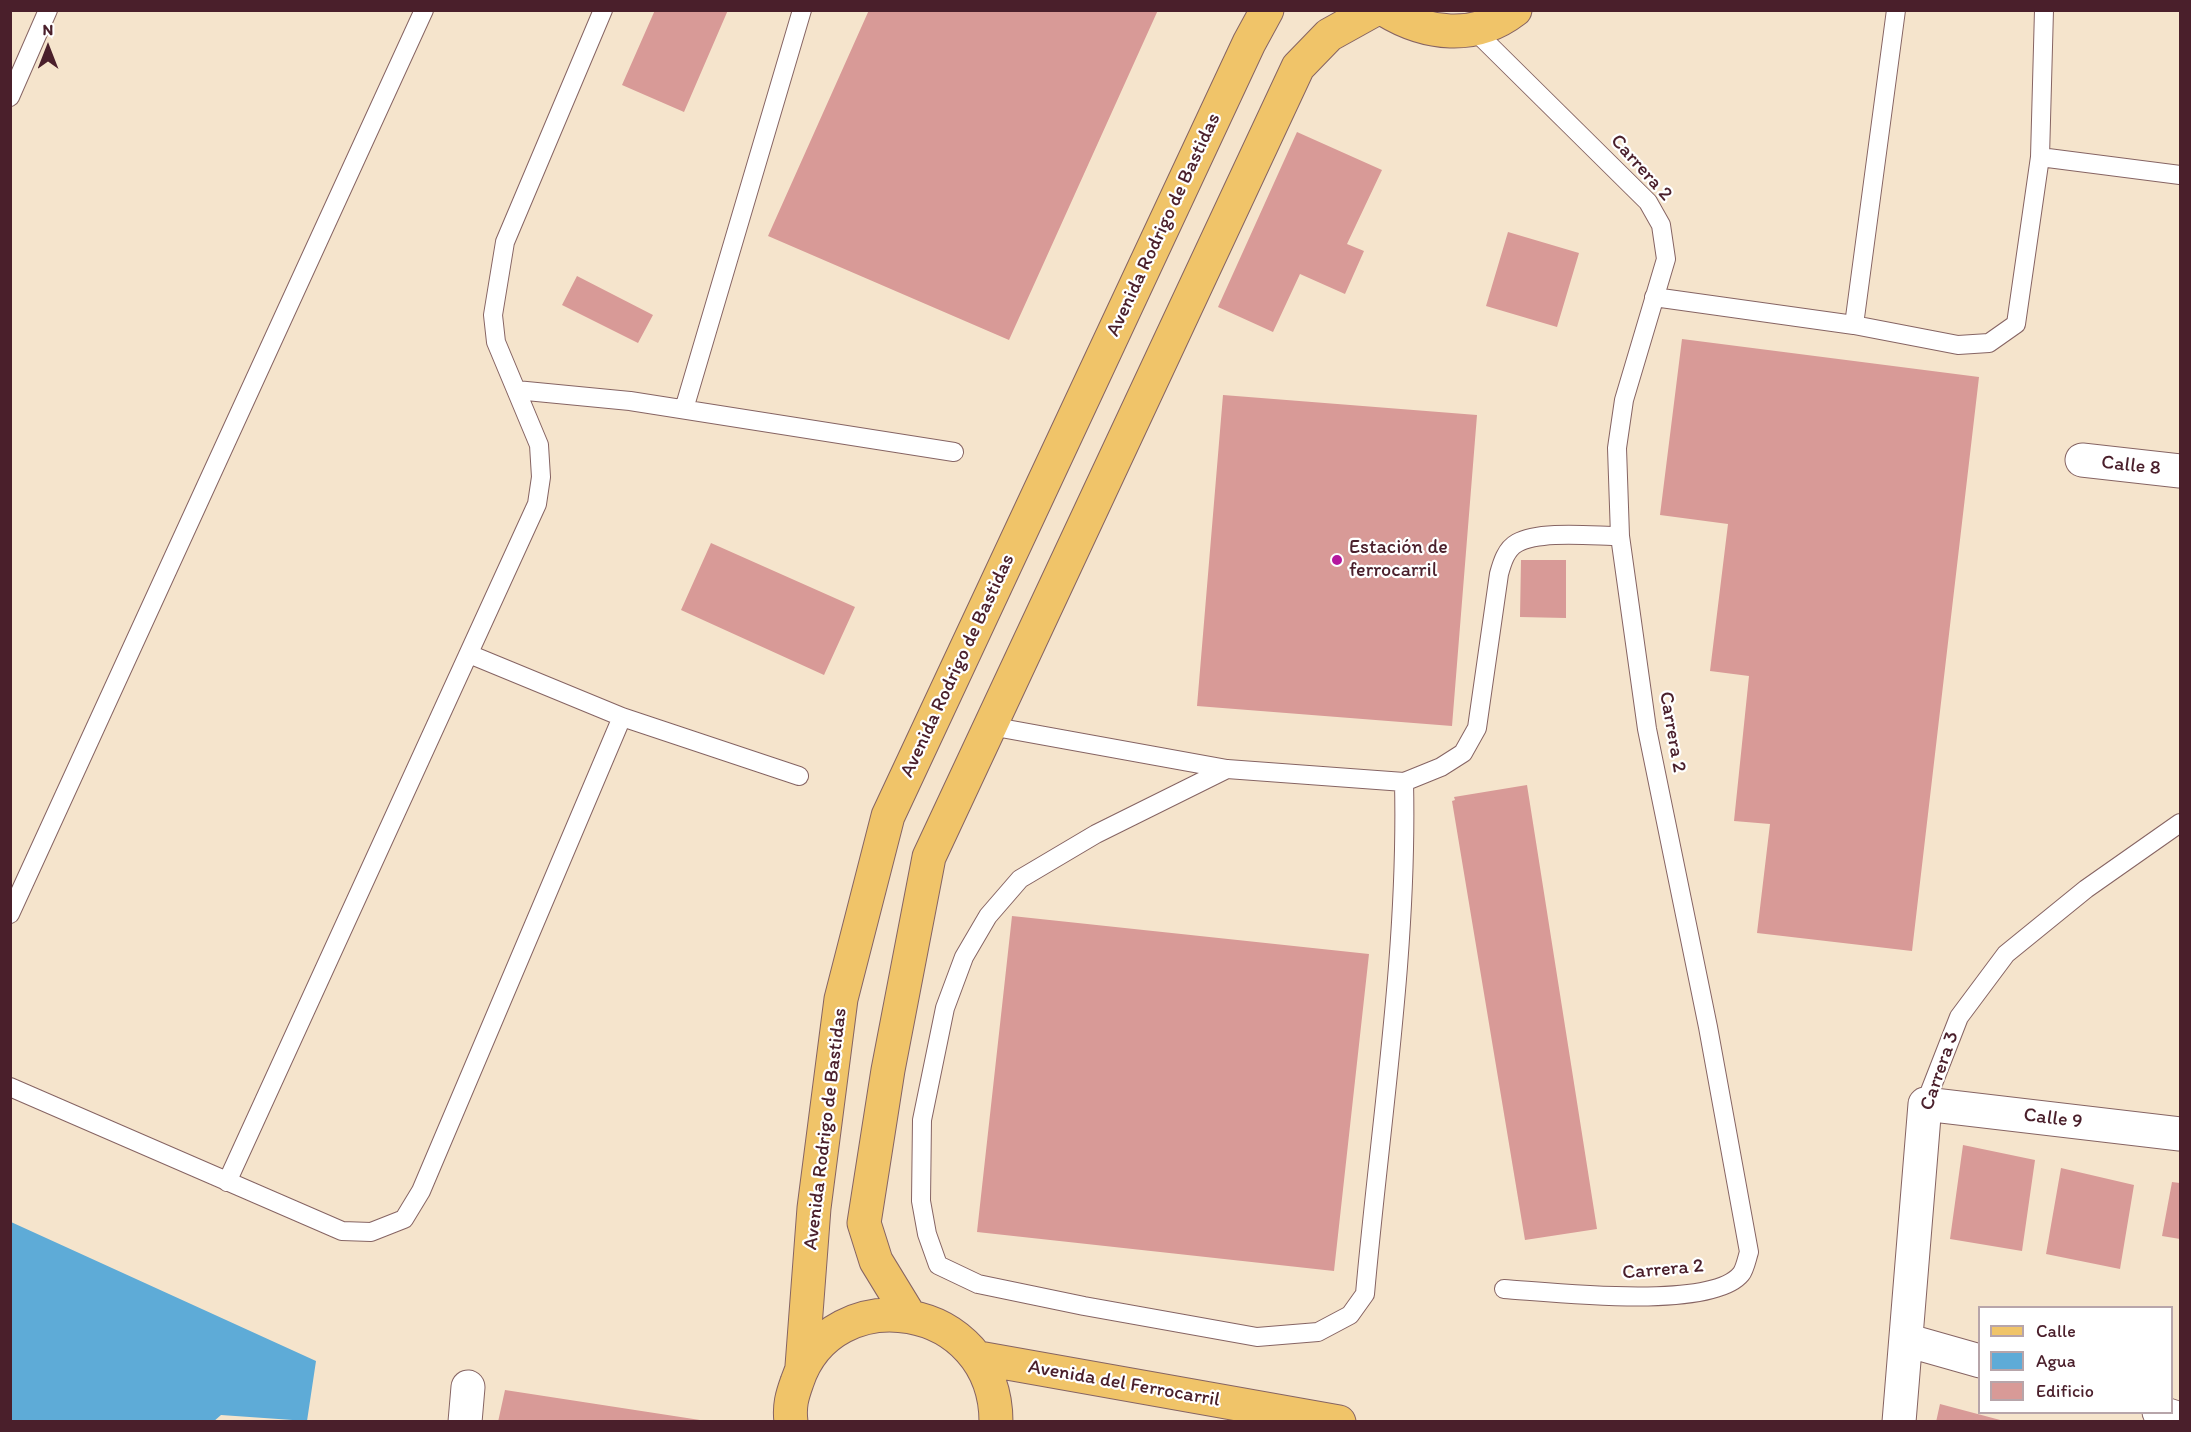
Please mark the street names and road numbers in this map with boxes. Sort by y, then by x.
street label: Avenida Rodrigo de Bastidas [1102,110,1226,340]
street label: Carrera 2 [1605,130,1677,206]
street label: Calle 8 [2100,451,2162,481]
street label: Avenida Rodrigo de Bastidas [896,551,1020,781]
street label: Carrera 2 [1653,690,1691,774]
street label: Avenida Rodrigo de Bastidas [799,1007,853,1251]
street label: Carrera 3 [1915,1028,1965,1114]
street label: Calle 9 [2022,1103,2084,1135]
street label: Carrera 2 [1621,1254,1705,1286]
street label: Avenida del Ferrocarril [1026,1355,1222,1413]

